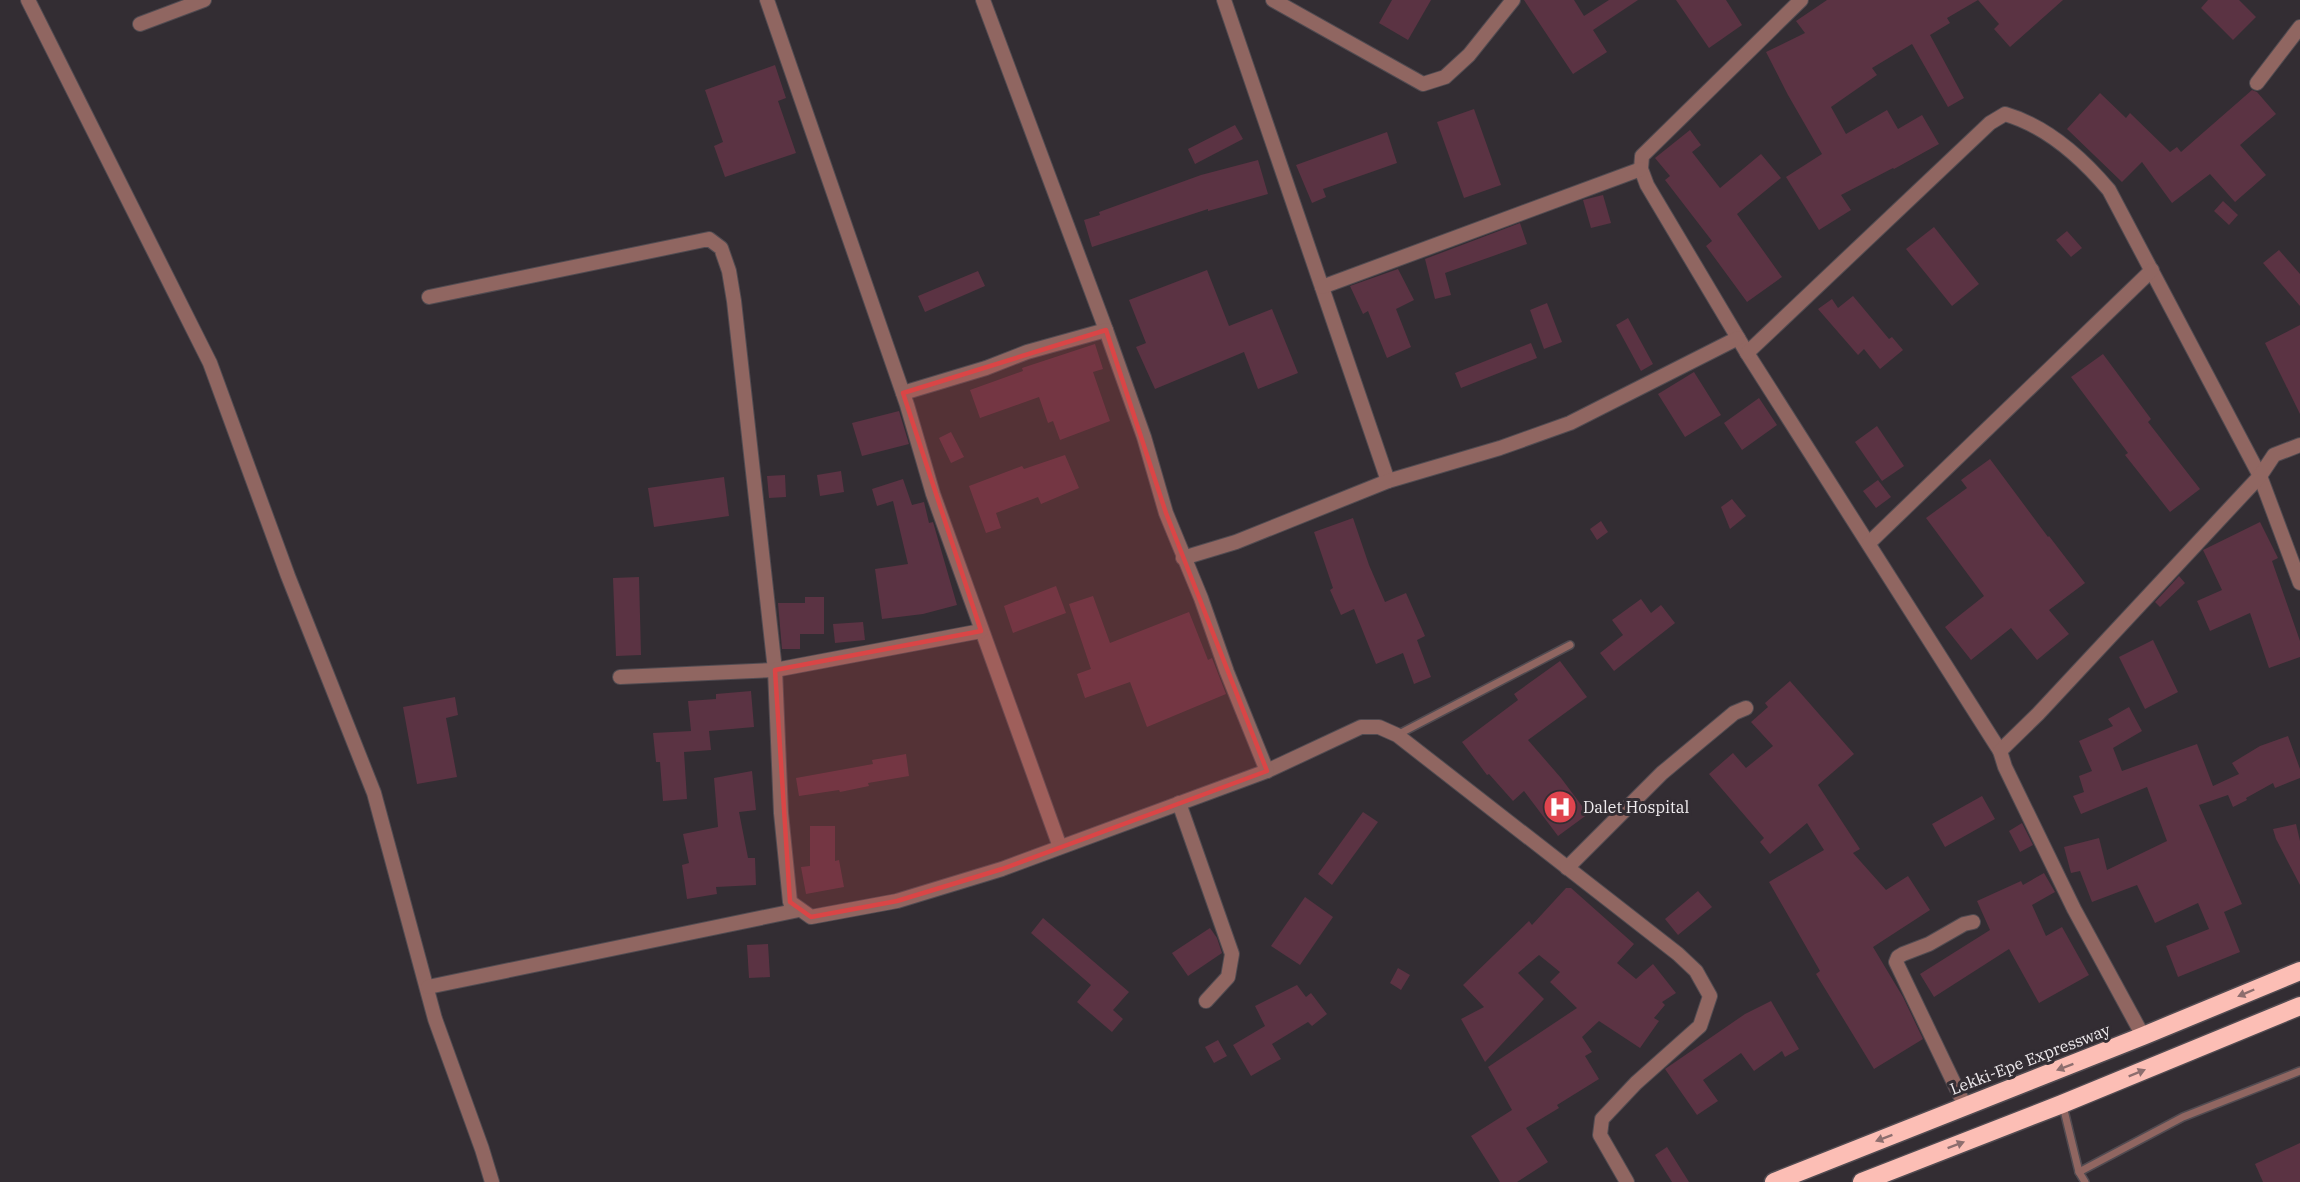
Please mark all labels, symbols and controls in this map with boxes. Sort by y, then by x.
hospital icon: Dalet Hospital [1542,789,1578,825]
place label: Dalet Hospital [1583,797,1689,817]
one-way arrow [2237,989,2255,998]
street label: Lekki-Epe Expressway [1947,1019,2113,1099]
one-way arrow [2056,1062,2074,1072]
one-way arrow [2128,1068,2146,1078]
one-way arrow [1875,1134,1893,1143]
one-way arrow [1947,1140,1965,1150]

